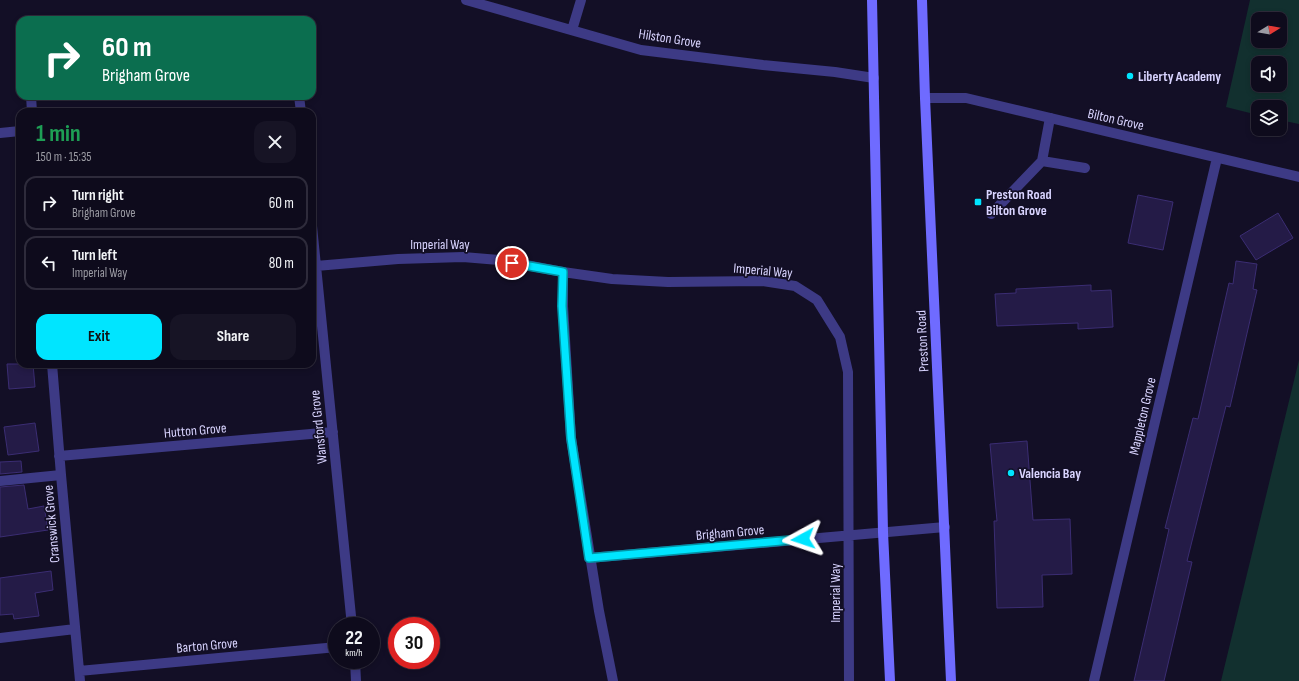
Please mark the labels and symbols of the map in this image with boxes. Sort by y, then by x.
north arrow [1251,12,1287,48]
street label: Hilston Grove [637,25,702,52]
place label: Liberty Academy [1138,68,1221,85]
marker: Liberty Academy [1125,71,1135,81]
street label: Bilton Grove [1086,105,1146,134]
place label: Preston Road Bilton Grove [986,186,1052,219]
marker: Preston Road Bilton Grove [973,197,983,207]
street label: Imperial Way [410,236,470,253]
pin [495,246,529,280]
street label: Imperial Way [733,259,794,282]
street label: Preston Road [912,309,933,372]
street label: Mappleton Grove [1125,376,1160,457]
street label: Wansford Grove [306,389,331,465]
street label: Hutton Grove [163,419,227,442]
place label: Valencia Bay [1019,465,1081,482]
marker: Valencia Bay [1006,468,1016,478]
street label: Cranswick Grove [40,484,63,564]
position arrow [782,518,824,560]
street label: Brigham Grove [695,521,765,544]
street label: Imperial Way [827,563,844,623]
speed limit sign: 30 [388,617,440,669]
street label: Barton Grove [176,634,238,657]

